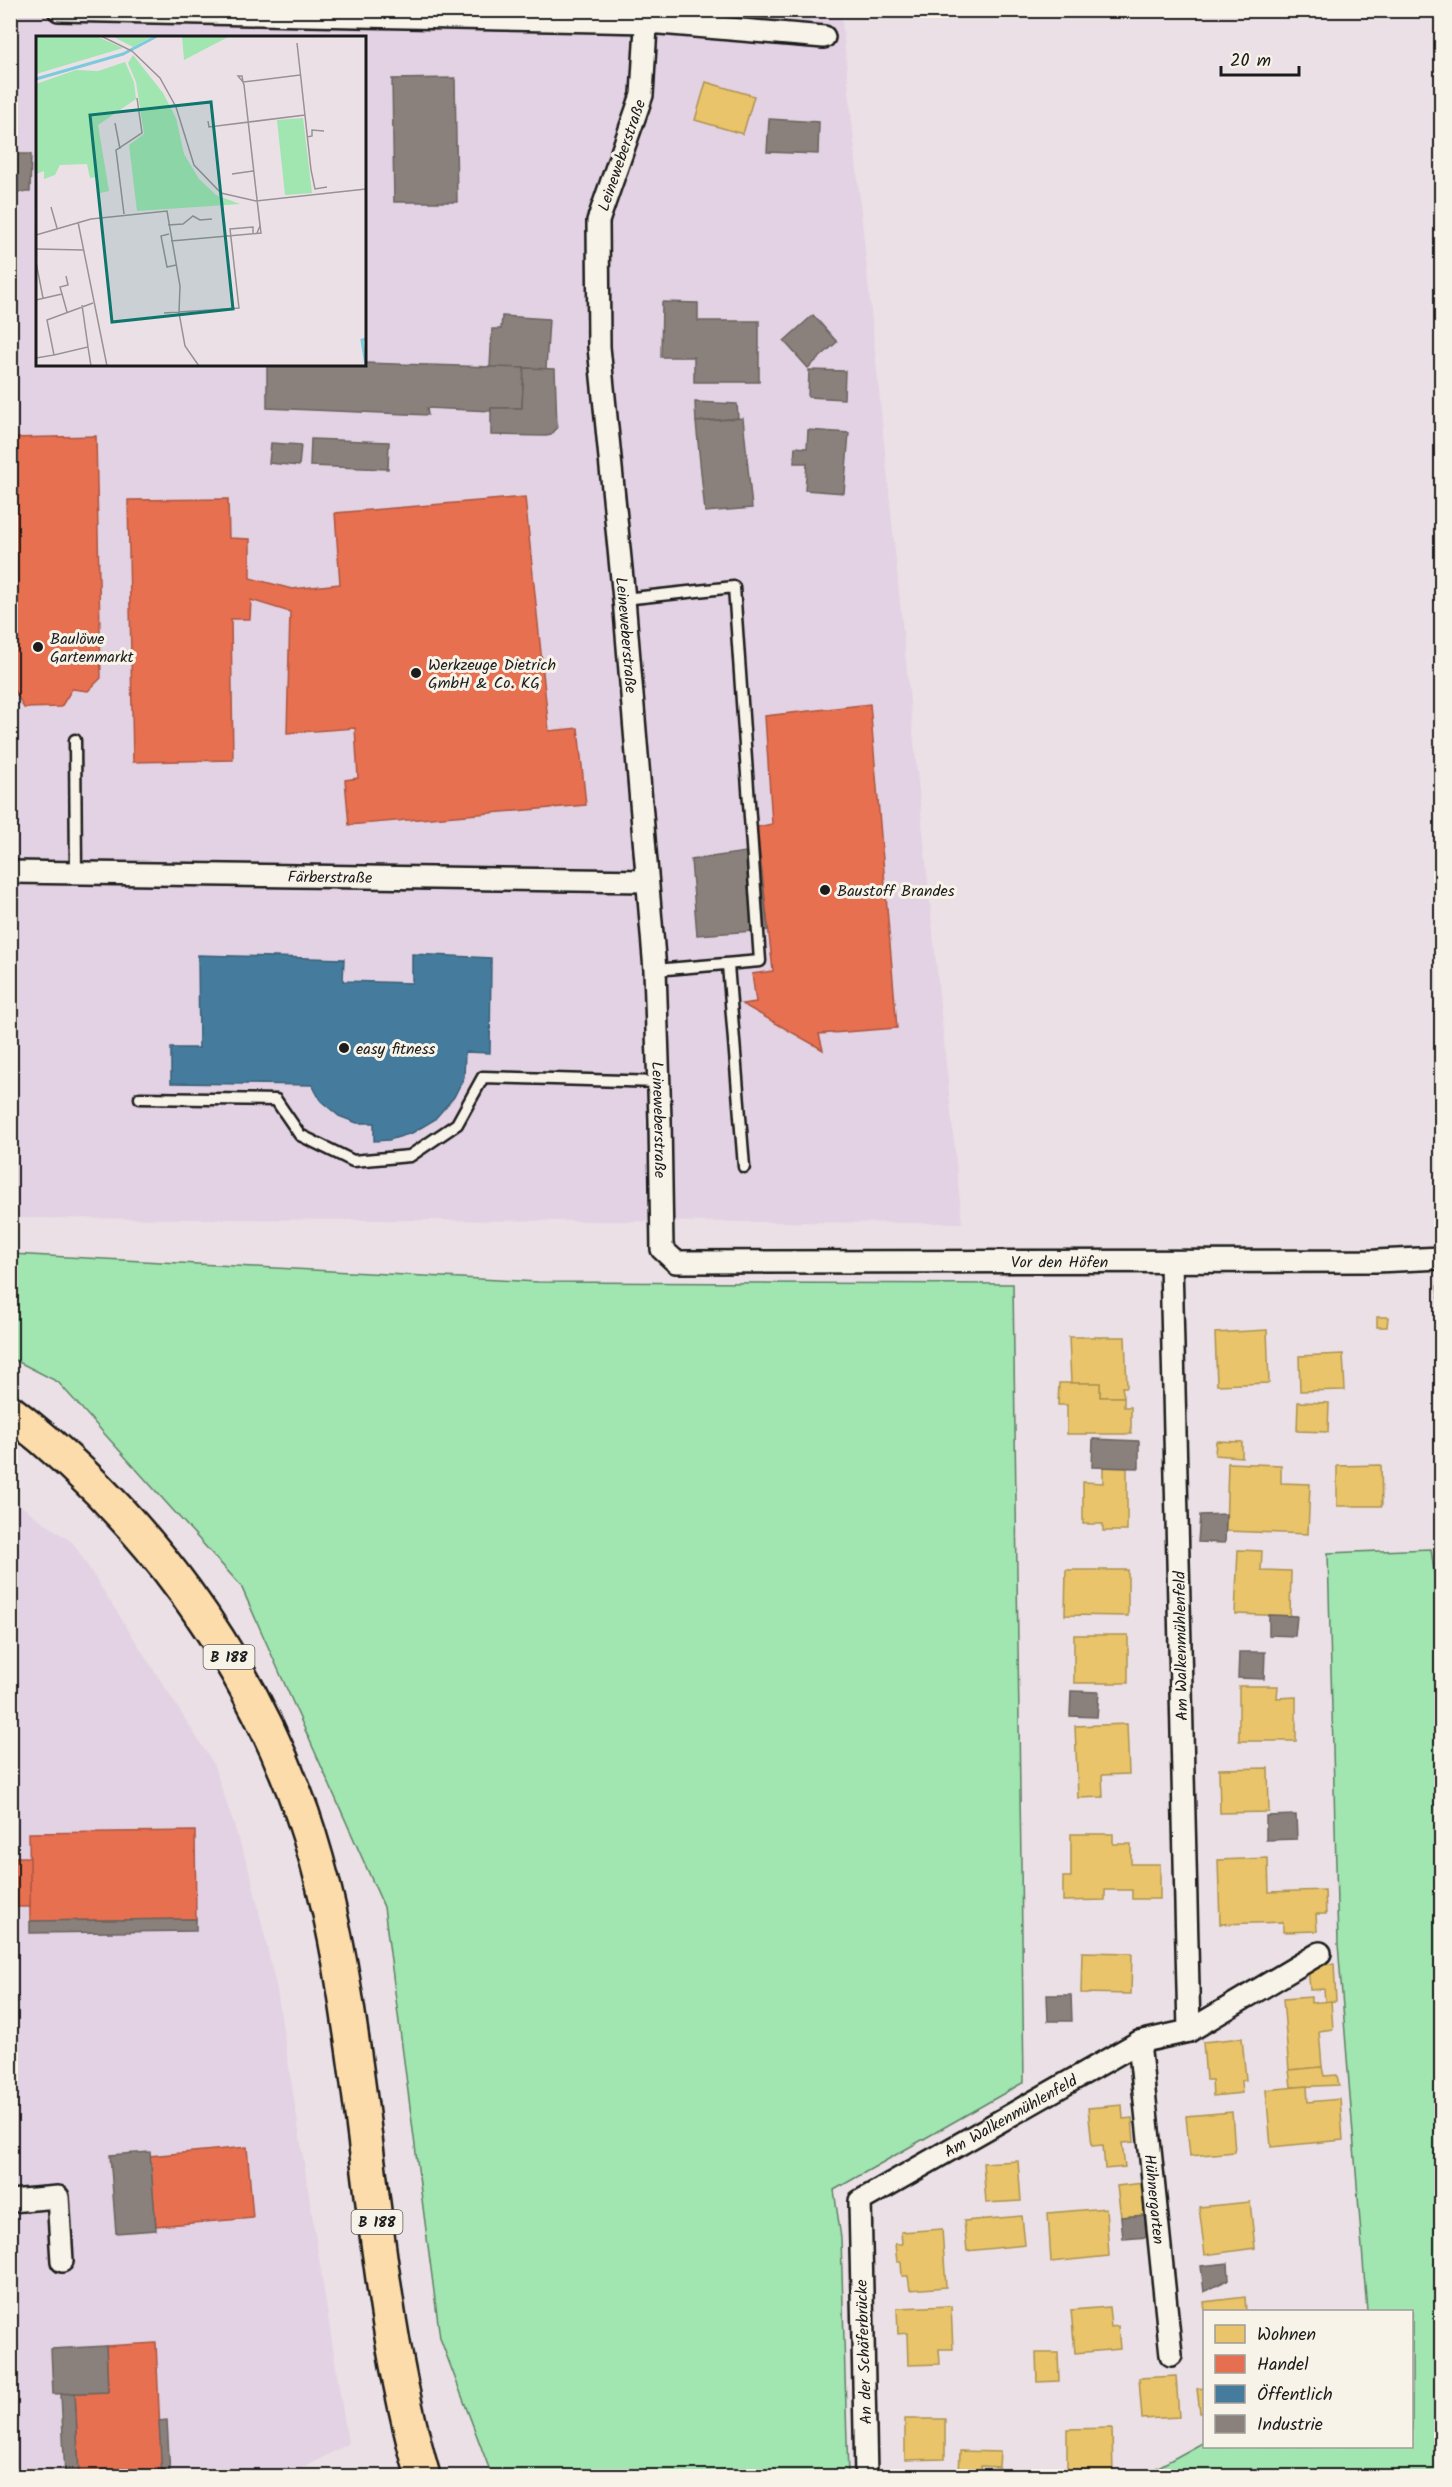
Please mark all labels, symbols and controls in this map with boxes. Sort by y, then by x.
inset map [36,36,366,366]
scale bar [1221,39,1299,77]
text: 20 m [1230,47,1271,76]
street label: Leineweberstraße [592,96,653,215]
street label: Leineweberstraße [608,576,643,694]
place label: Baulöwe Gartenmarkt [50,627,135,670]
marker: Baulöwe Gartenmarkt [31,640,45,654]
place label: Werkzeuge Dietrich GmbH & Co. KG [428,653,556,696]
marker: Werkzeuge Dietrich GmbH & Co. KG [409,666,423,680]
street label: Färberstraße [287,865,372,891]
place label: Baustoff Brandes [837,879,955,904]
marker: Baustoff Brandes [818,883,832,897]
place label: easy fitness [356,1037,436,1062]
marker: easy fitness [337,1041,351,1055]
street label: Leineweberstraße [644,1061,672,1178]
street label: Vor den Höfen [1011,1250,1108,1276]
street label: Am Walkenmühlenfeld [1168,1570,1195,1721]
road number: B 188 [204,1645,254,1669]
street label: Am Walkenmühlenfeld [940,2068,1083,2165]
street label: Hühnergarten [1137,2153,1171,2246]
road number: B 188 [352,2210,403,2234]
street label: An der Schäferbrücke [849,2279,880,2425]
legend [1203,2310,1413,2448]
text: Wohnen [1257,2321,1316,2350]
text: Handel [1257,2351,1309,2380]
text: Öffentlich [1257,2381,1333,2410]
text: Industrie [1257,2411,1323,2440]

